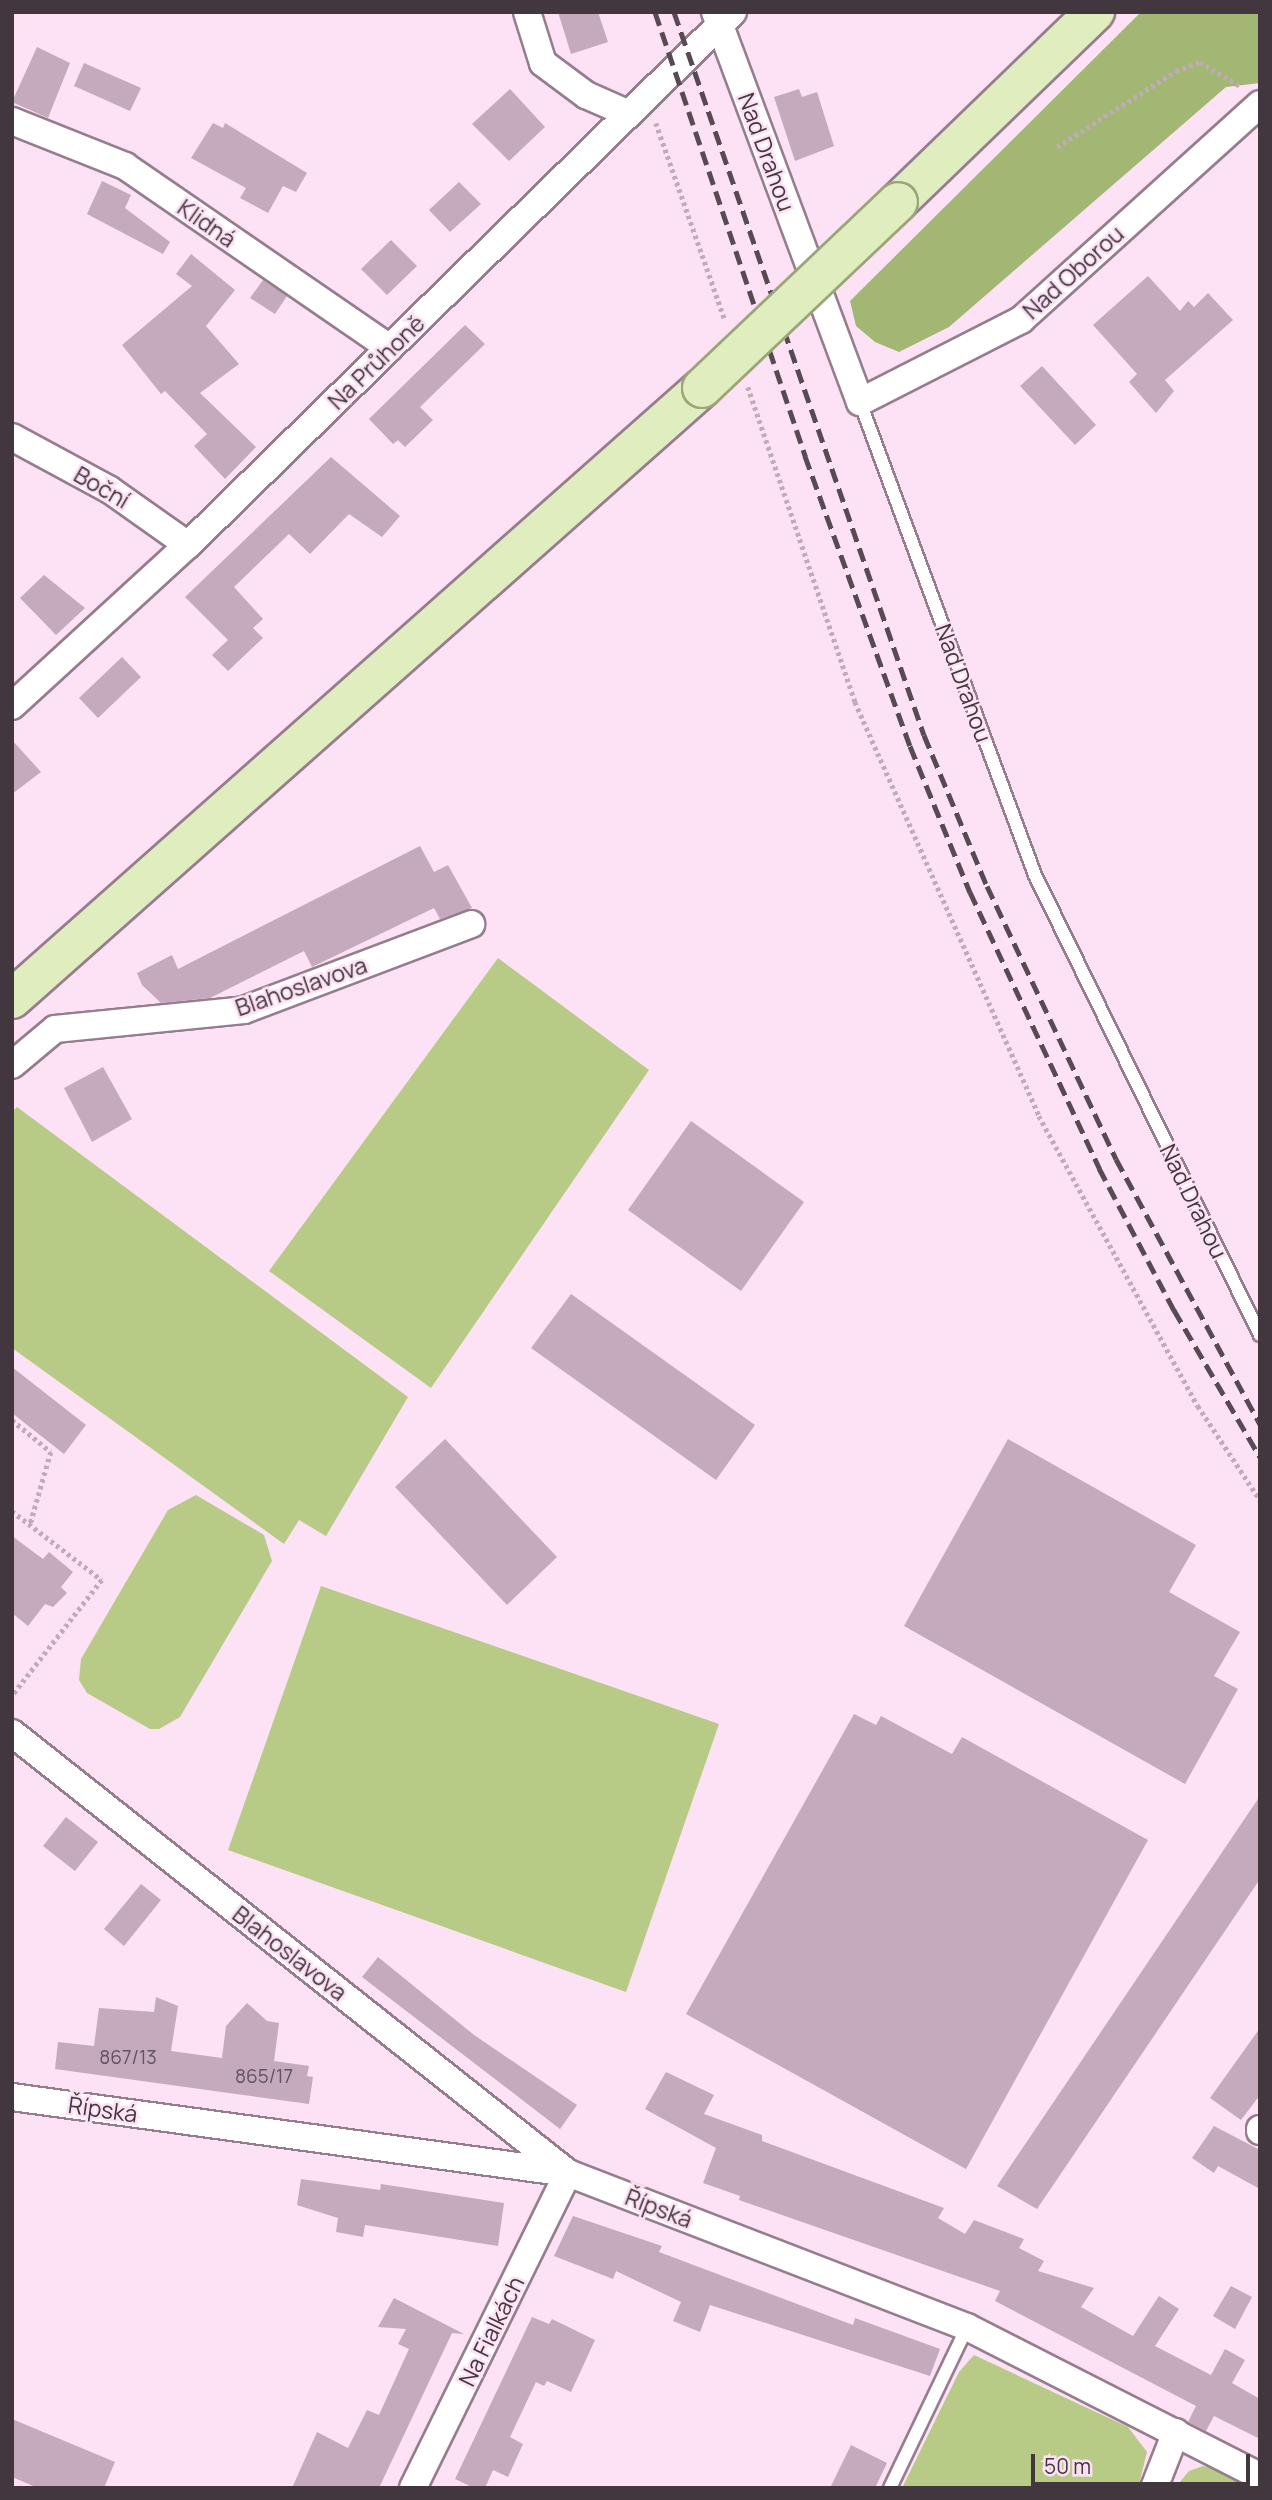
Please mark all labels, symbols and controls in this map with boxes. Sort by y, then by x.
street label: Nad Drahou [733,89,801,215]
street label: Klidná [173,193,241,253]
street label: Nad Oborou [1017,220,1129,324]
street label: Na Průhoně [322,309,430,415]
street label: Boční [69,460,135,514]
street label: Nad Drahou [930,620,998,746]
street label: Blahoslavova [232,951,370,1021]
street label: Nad Drahou [1154,1139,1234,1263]
street label: Blahoslavova [227,1900,353,2006]
house number: 867/13 [99,2047,157,2069]
house number: 865/17 [235,2066,293,2088]
street label: Řípská [67,2090,139,2128]
street label: Řípská [622,2183,696,2233]
street label: Na Fialkách [453,2272,529,2390]
scale bar [1034,2440,1253,2484]
text: 50 m [1044,2452,1091,2480]

